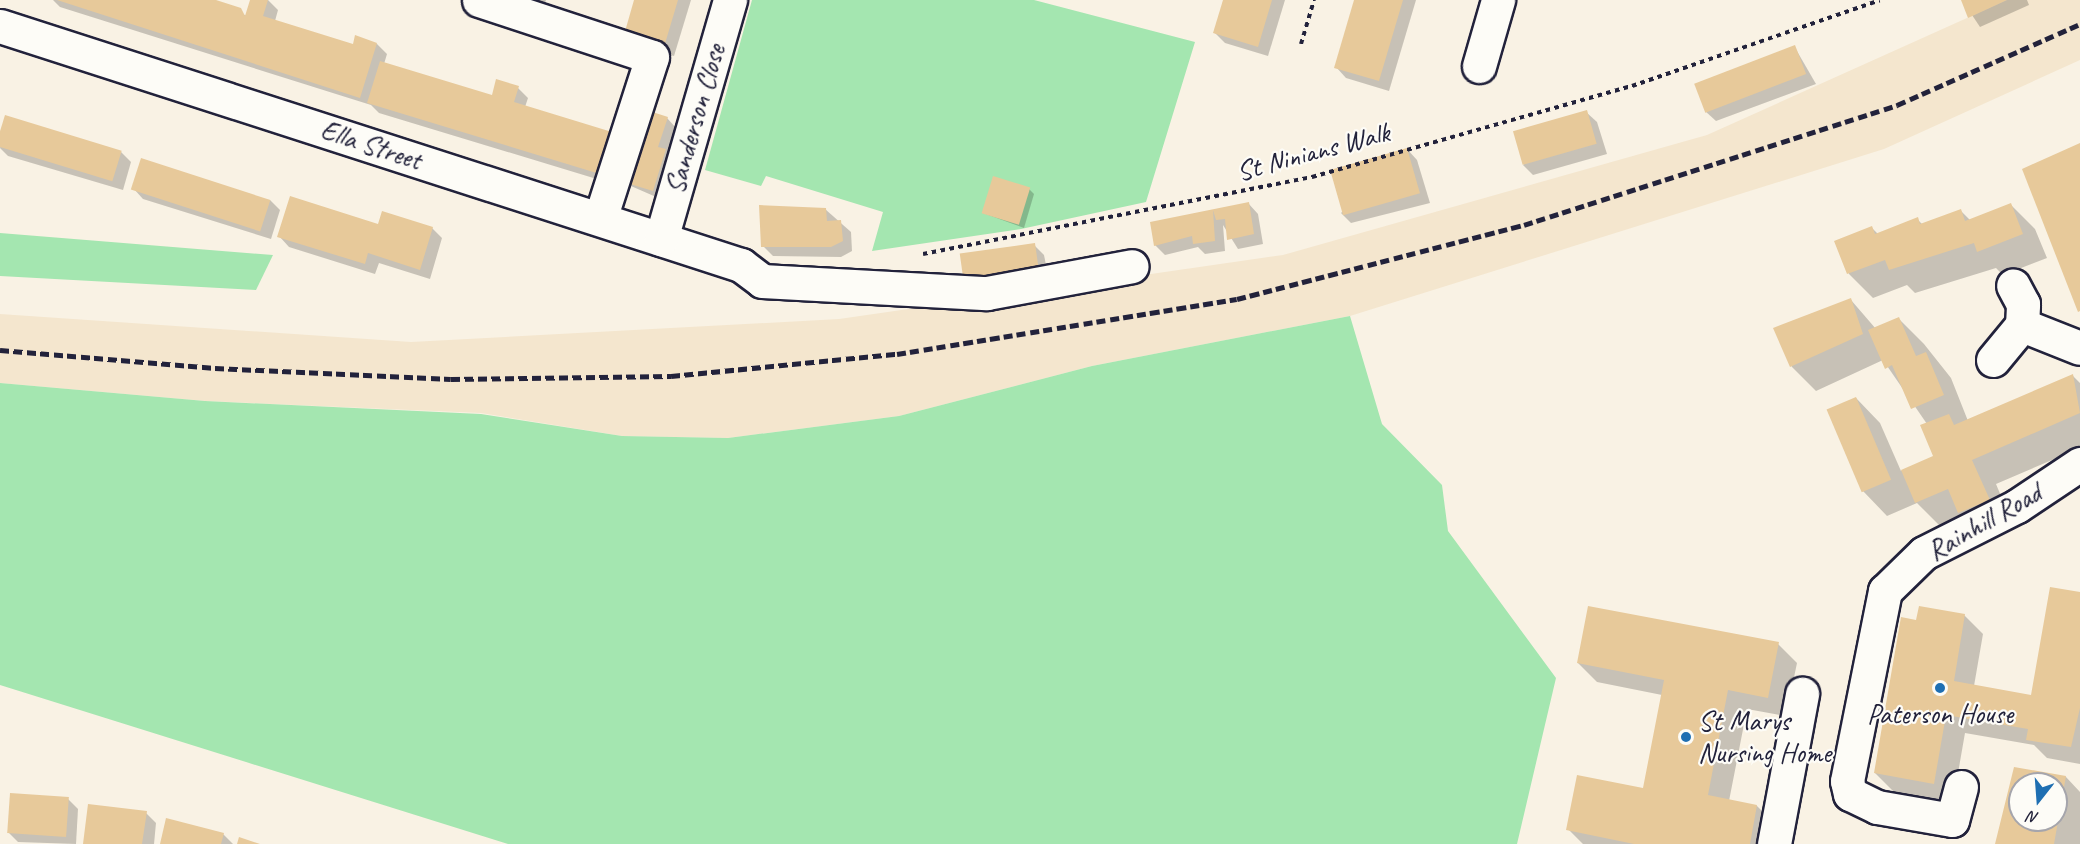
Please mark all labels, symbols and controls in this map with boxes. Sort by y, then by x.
street label: Sanderson Close [658,40,732,198]
street label: Ella Street [316,113,426,177]
street label: St Ninians Walk [1232,115,1394,189]
street label: Rainhill Road [1921,476,2047,568]
marker: Paterson House [1933,681,1947,695]
place label: Paterson House [1867,697,2013,731]
place label: St Marys Nursing Home [1698,704,1830,770]
marker: St Marys Nursing Home [1679,730,1693,744]
north arrow [2008,772,2068,832]
text: N [2026,806,2041,828]

